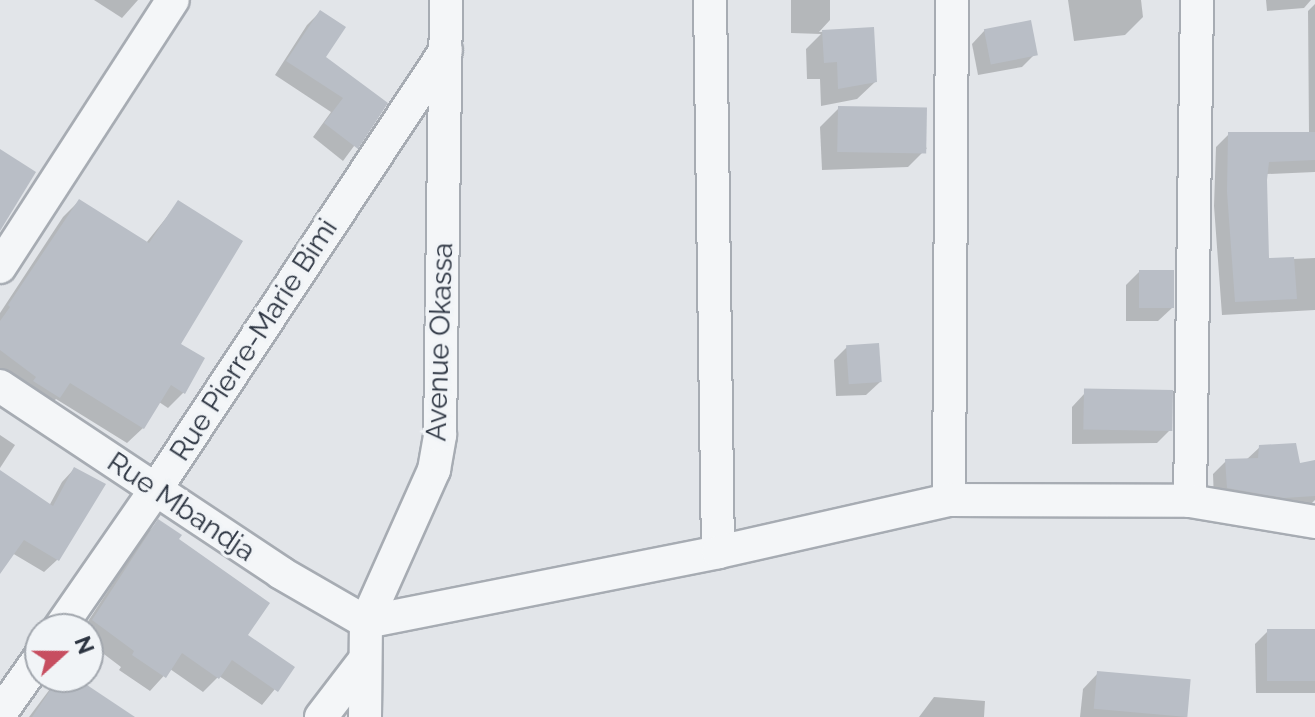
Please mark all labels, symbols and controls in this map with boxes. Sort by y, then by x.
street label: Rue Pierre-Marie Bimi [163,213,345,467]
street label: Avenue Okassa [420,242,460,442]
street label: Rue Mbandja [101,445,261,569]
north arrow [24,613,104,693]
text: N [69,633,100,658]

